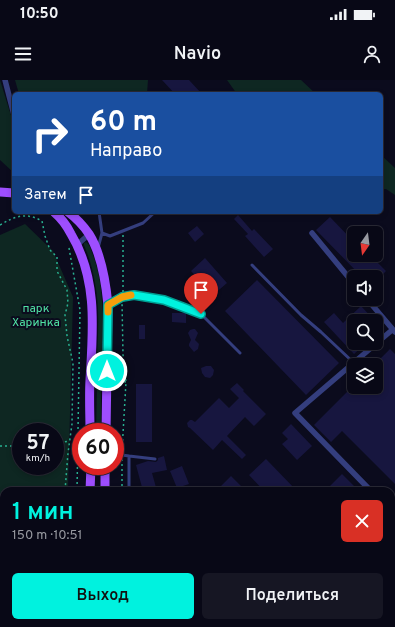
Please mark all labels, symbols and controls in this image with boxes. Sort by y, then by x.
text: 10:50 [20,5,59,24]
icon: menu [12,43,34,65]
text: Navio [174,43,221,66]
icon: person [361,43,383,65]
text: 60 m [90,105,157,141]
icon: right [24,108,76,160]
text: Направо [90,140,162,163]
icon: arrive [75,184,97,206]
text: Затем [24,186,67,205]
north arrow [347,226,383,262]
map controls [347,226,383,394]
button: sound [347,270,383,306]
pin [184,273,218,314]
icon: arrive [190,279,212,301]
park label: парк Харинка [12,301,60,331]
button: search [347,314,383,350]
position arrow [86,350,128,392]
button: layers [347,358,383,394]
speed limit sign: 60 [72,423,124,475]
text: 57 [27,431,49,457]
text: km/h [26,452,50,465]
text: 1 мин [12,498,73,528]
button: close [341,500,383,542]
text: 150 m · 10:51 [12,528,82,544]
button: Выход [12,573,194,619]
button: Поделиться [202,573,383,619]

